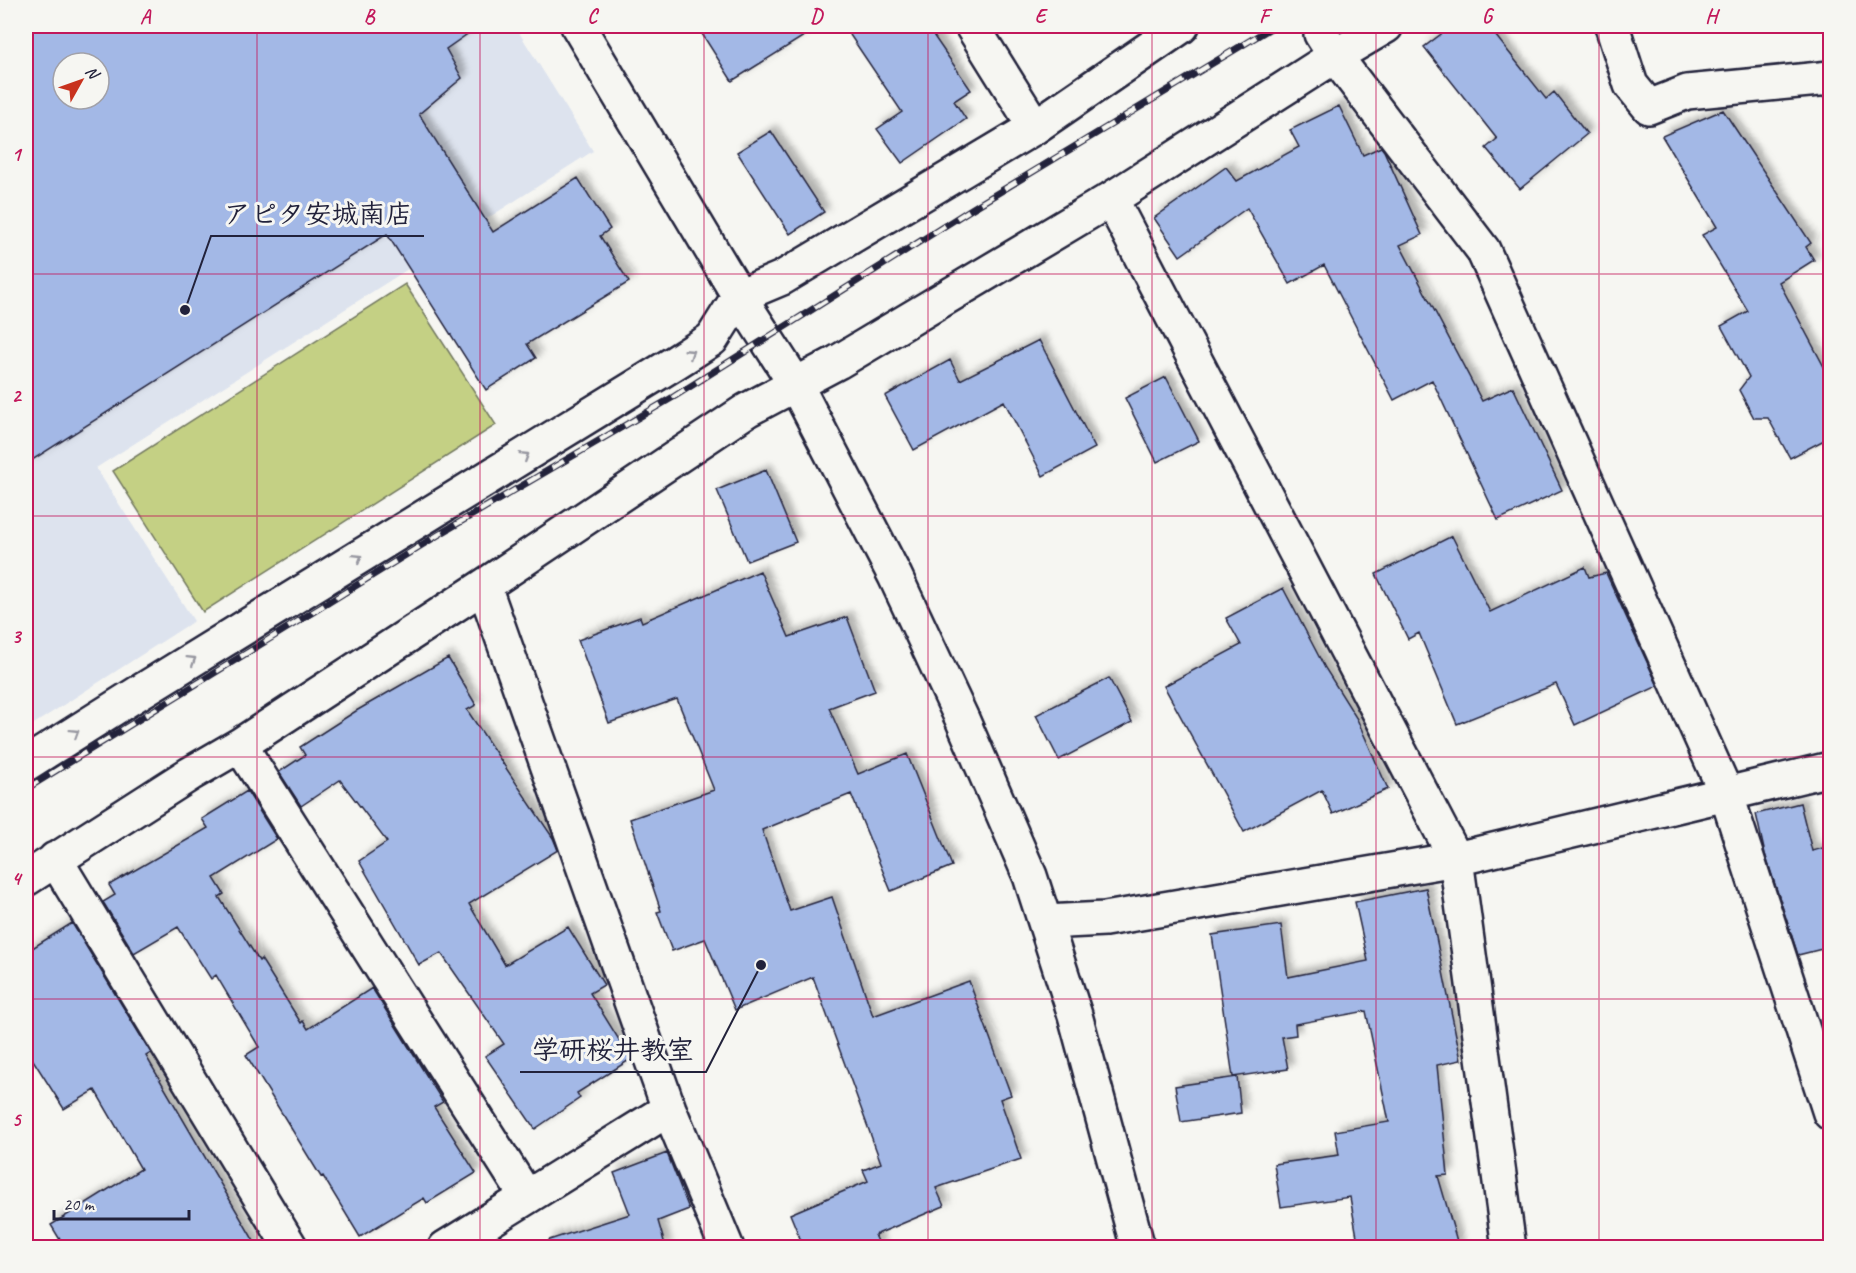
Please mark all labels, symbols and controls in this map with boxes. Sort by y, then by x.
text: A [140,4,152,29]
text: B [364,4,376,29]
text: C [587,4,599,29]
text: D [810,4,824,29]
text: E [1035,4,1049,29]
text: F [1259,4,1273,29]
text: G [1482,4,1495,29]
text: H [1705,4,1720,29]
north arrow [51,51,111,111]
text: N [81,62,105,85]
text: 1 [12,142,23,167]
callout: アピタ安城南店 [211,191,424,236]
text: アピタ安城南店 [224,197,413,231]
one-way arrow [684,349,695,360]
text: 2 [12,383,23,408]
one-way arrow [519,451,529,463]
one-way arrow [352,554,363,565]
text: 3 [12,624,23,649]
one-way arrow [186,655,196,667]
one-way arrow [68,729,79,740]
text: 4 [12,866,24,891]
callout: 学研桜井教室 [520,1027,706,1072]
text: 学研桜井教室 [532,1033,694,1067]
text: 5 [12,1107,23,1132]
scale bar [54,1183,189,1221]
text: 20 m [63,1193,96,1215]

